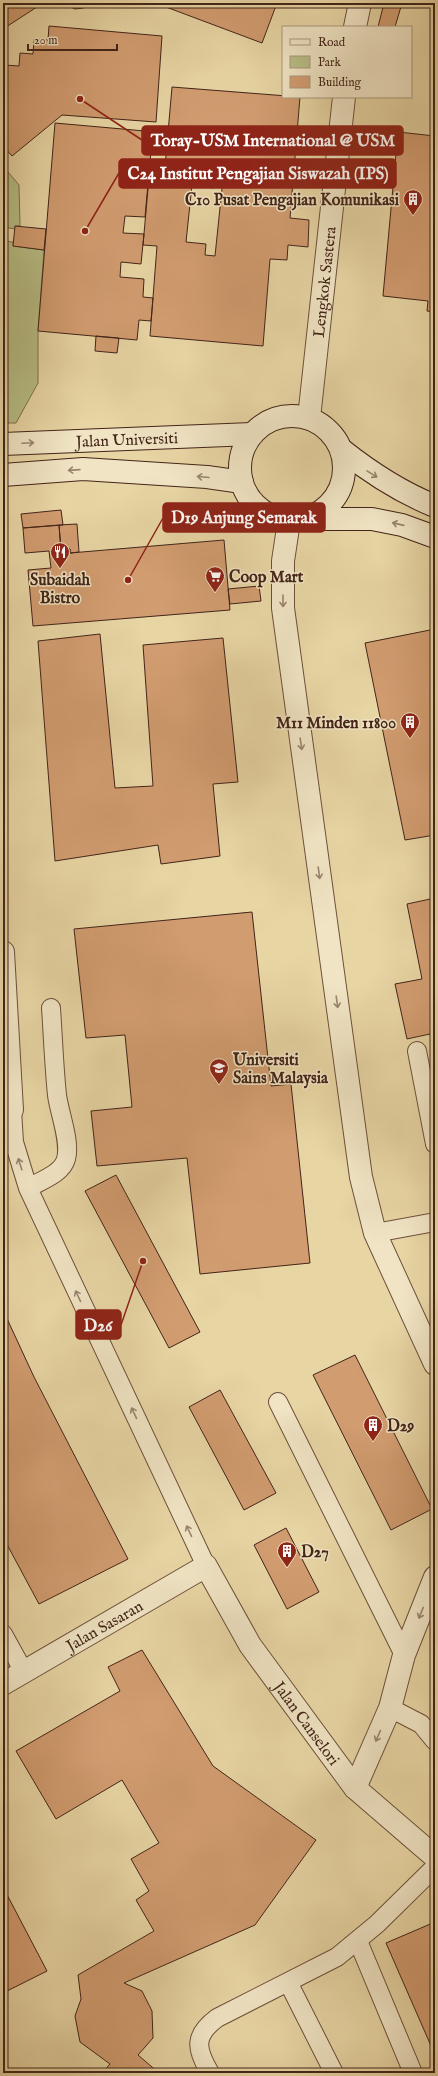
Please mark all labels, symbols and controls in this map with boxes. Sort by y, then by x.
scale bar [28,26,117,52]
legend [282,26,412,98]
text: 20 m [34,33,57,48]
text: Road [318,35,346,50]
text: Park [318,55,341,70]
text: Building [318,75,362,90]
callout: Toray-USM International @ USM [142,126,403,155]
text: Toray-USM International @ USM [150,131,395,152]
callout: C24 Institut Pengajian Siswazah (IPS) [119,159,396,188]
text: C24 Institut Pengajian Siswazah (IPS) [127,164,389,185]
building icon: C10 Pusat Pengajian Komunikasi [402,188,424,216]
place label: C10 Pusat Pengajian Komunikasi [185,191,400,211]
street label: Lengkok Sastera [310,225,342,339]
street label: Jalan Universiti [74,429,178,453]
one-way arrow [21,439,34,446]
one-way arrow [68,466,81,473]
one-way arrow [366,470,378,478]
one-way arrow [197,473,210,480]
callout: D19 Anjung Semarak [163,503,325,532]
text: D19 Anjung Semarak [171,508,318,529]
one-way arrow [392,520,405,528]
restaurant icon: Subaidah Bistro [49,541,71,569]
supermarket icon: Coop Mart [204,565,226,593]
place label: Coop Mart [229,568,304,588]
place label: Subaidah Bistro [30,571,91,609]
one-way arrow [279,594,287,607]
building icon: M11 Minden 11800 [399,711,421,739]
place label: M11 Minden 11800 [276,714,396,734]
one-way arrow [297,737,305,750]
one-way arrow [315,866,323,879]
one-way arrow [333,995,341,1008]
place label: Universiti Sains Malaysia [232,1051,329,1089]
school or university icon: Universiti Sains Malaysia [208,1057,230,1085]
one-way arrow [16,1158,23,1171]
one-way arrow [74,1290,81,1302]
callout: D26 [76,1310,121,1339]
text: D26 [84,1316,113,1337]
one-way arrow [129,1408,137,1420]
building icon: D29 [362,1414,384,1442]
place label: D29 [387,1417,414,1437]
one-way arrow [185,1525,192,1537]
building icon: D27 [276,1540,298,1568]
place label: D27 [301,1543,329,1563]
street label: Jalan Sasaran [61,1597,147,1658]
one-way arrow [416,1607,424,1619]
street label: Jalan Canselori [267,1677,343,1770]
one-way arrow [374,1730,382,1742]

